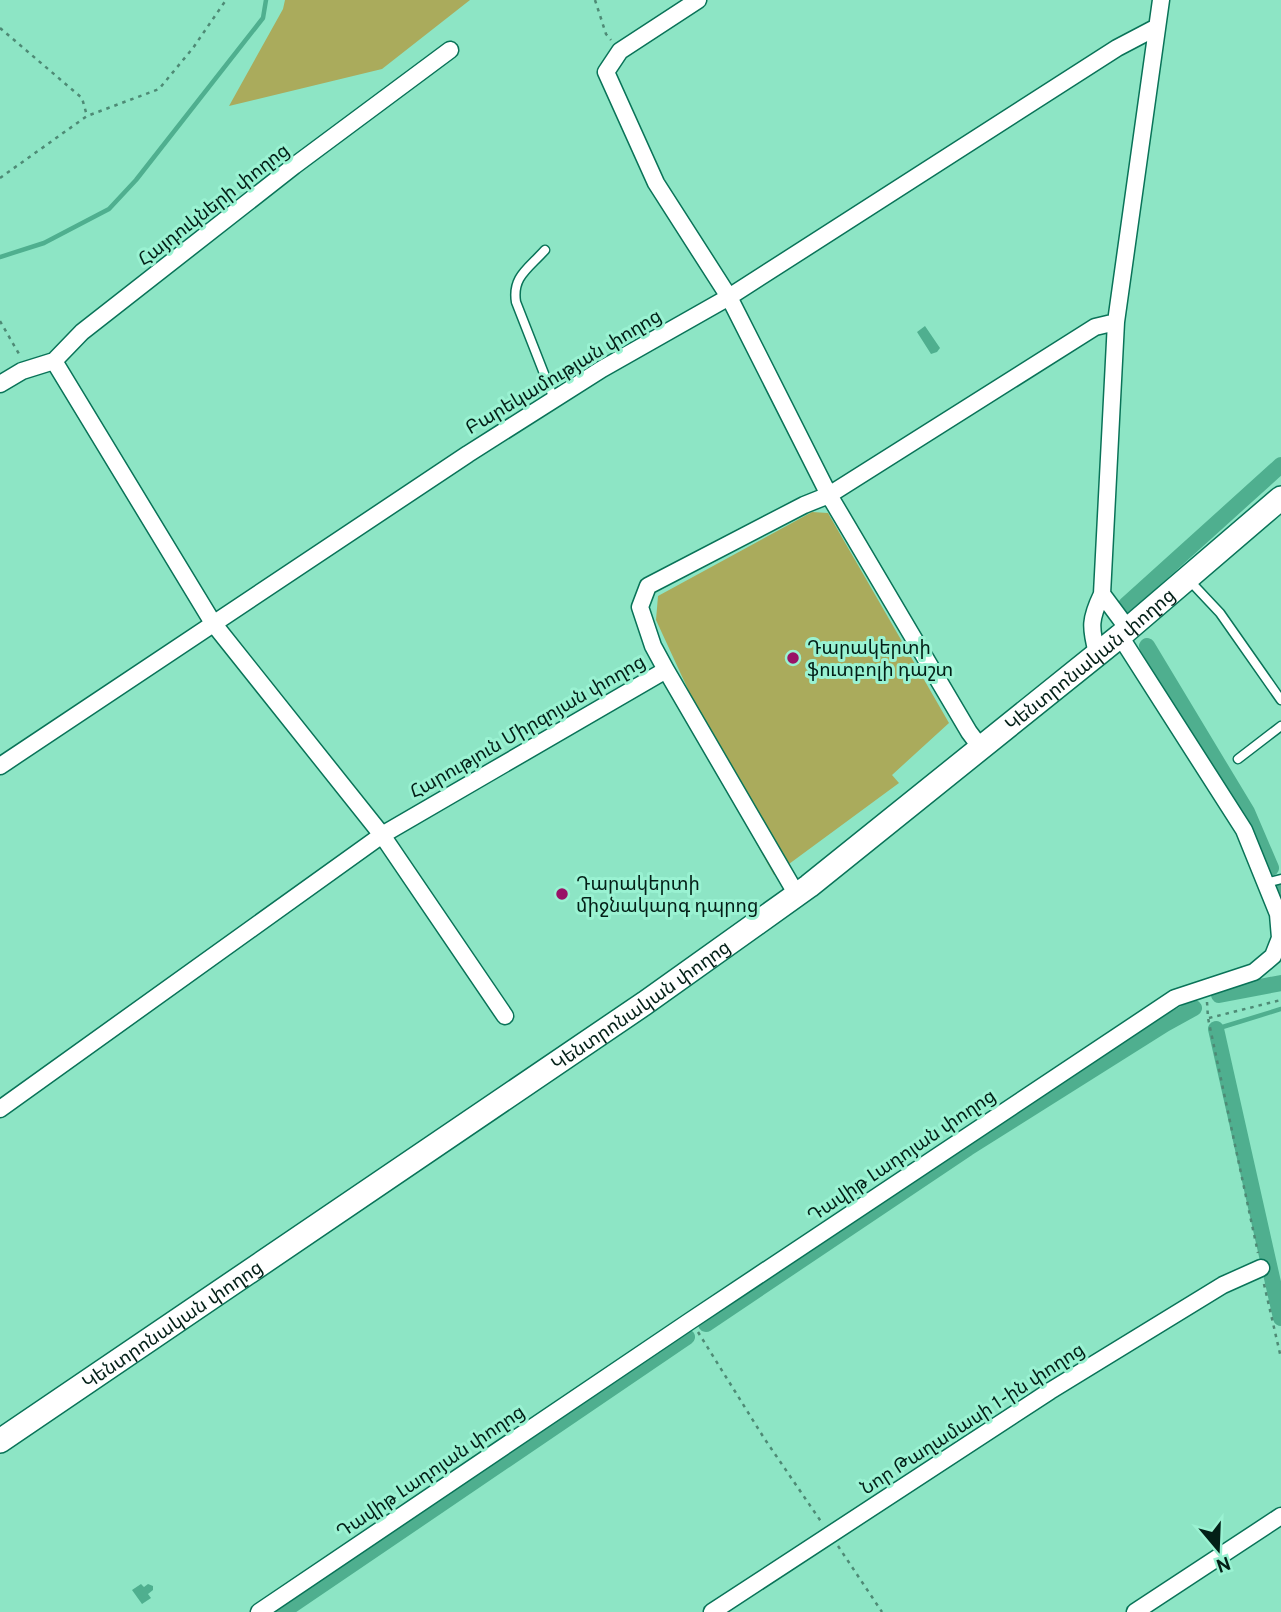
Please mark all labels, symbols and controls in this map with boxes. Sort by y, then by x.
street label: Հայդուկների փողոց [134,139,295,272]
street label: Բարեկամության փողոց [462,305,666,441]
street label: Կենտրոնական փողոց [1001,584,1181,737]
place label: Դարակերտի ֆուտբոլի դաշտ [807,637,953,683]
street label: Հարություն Միրզոյան փողոց [406,650,650,805]
marker: Դարակերտի ֆուտբոլի դաշտ [785,650,801,666]
place label: Դարակերտի միջնակարգ դպրոց [576,873,758,919]
marker: Դարակերտի միջնակարգ դպրոց [554,886,570,902]
street label: Կենտրոնական փողոց [547,936,736,1077]
street label: Դավիթ Լադոյան փողոց [803,1085,1001,1229]
street label: Կենտրոնական փողոց [78,1256,268,1396]
street label: Նոր Թաղամասի 1-ին փողոց [857,1338,1090,1501]
street label: Դավիթ Լադոյան փողոց [332,1401,530,1545]
north arrow [1183,1514,1253,1584]
text: N [1213,1550,1233,1577]

